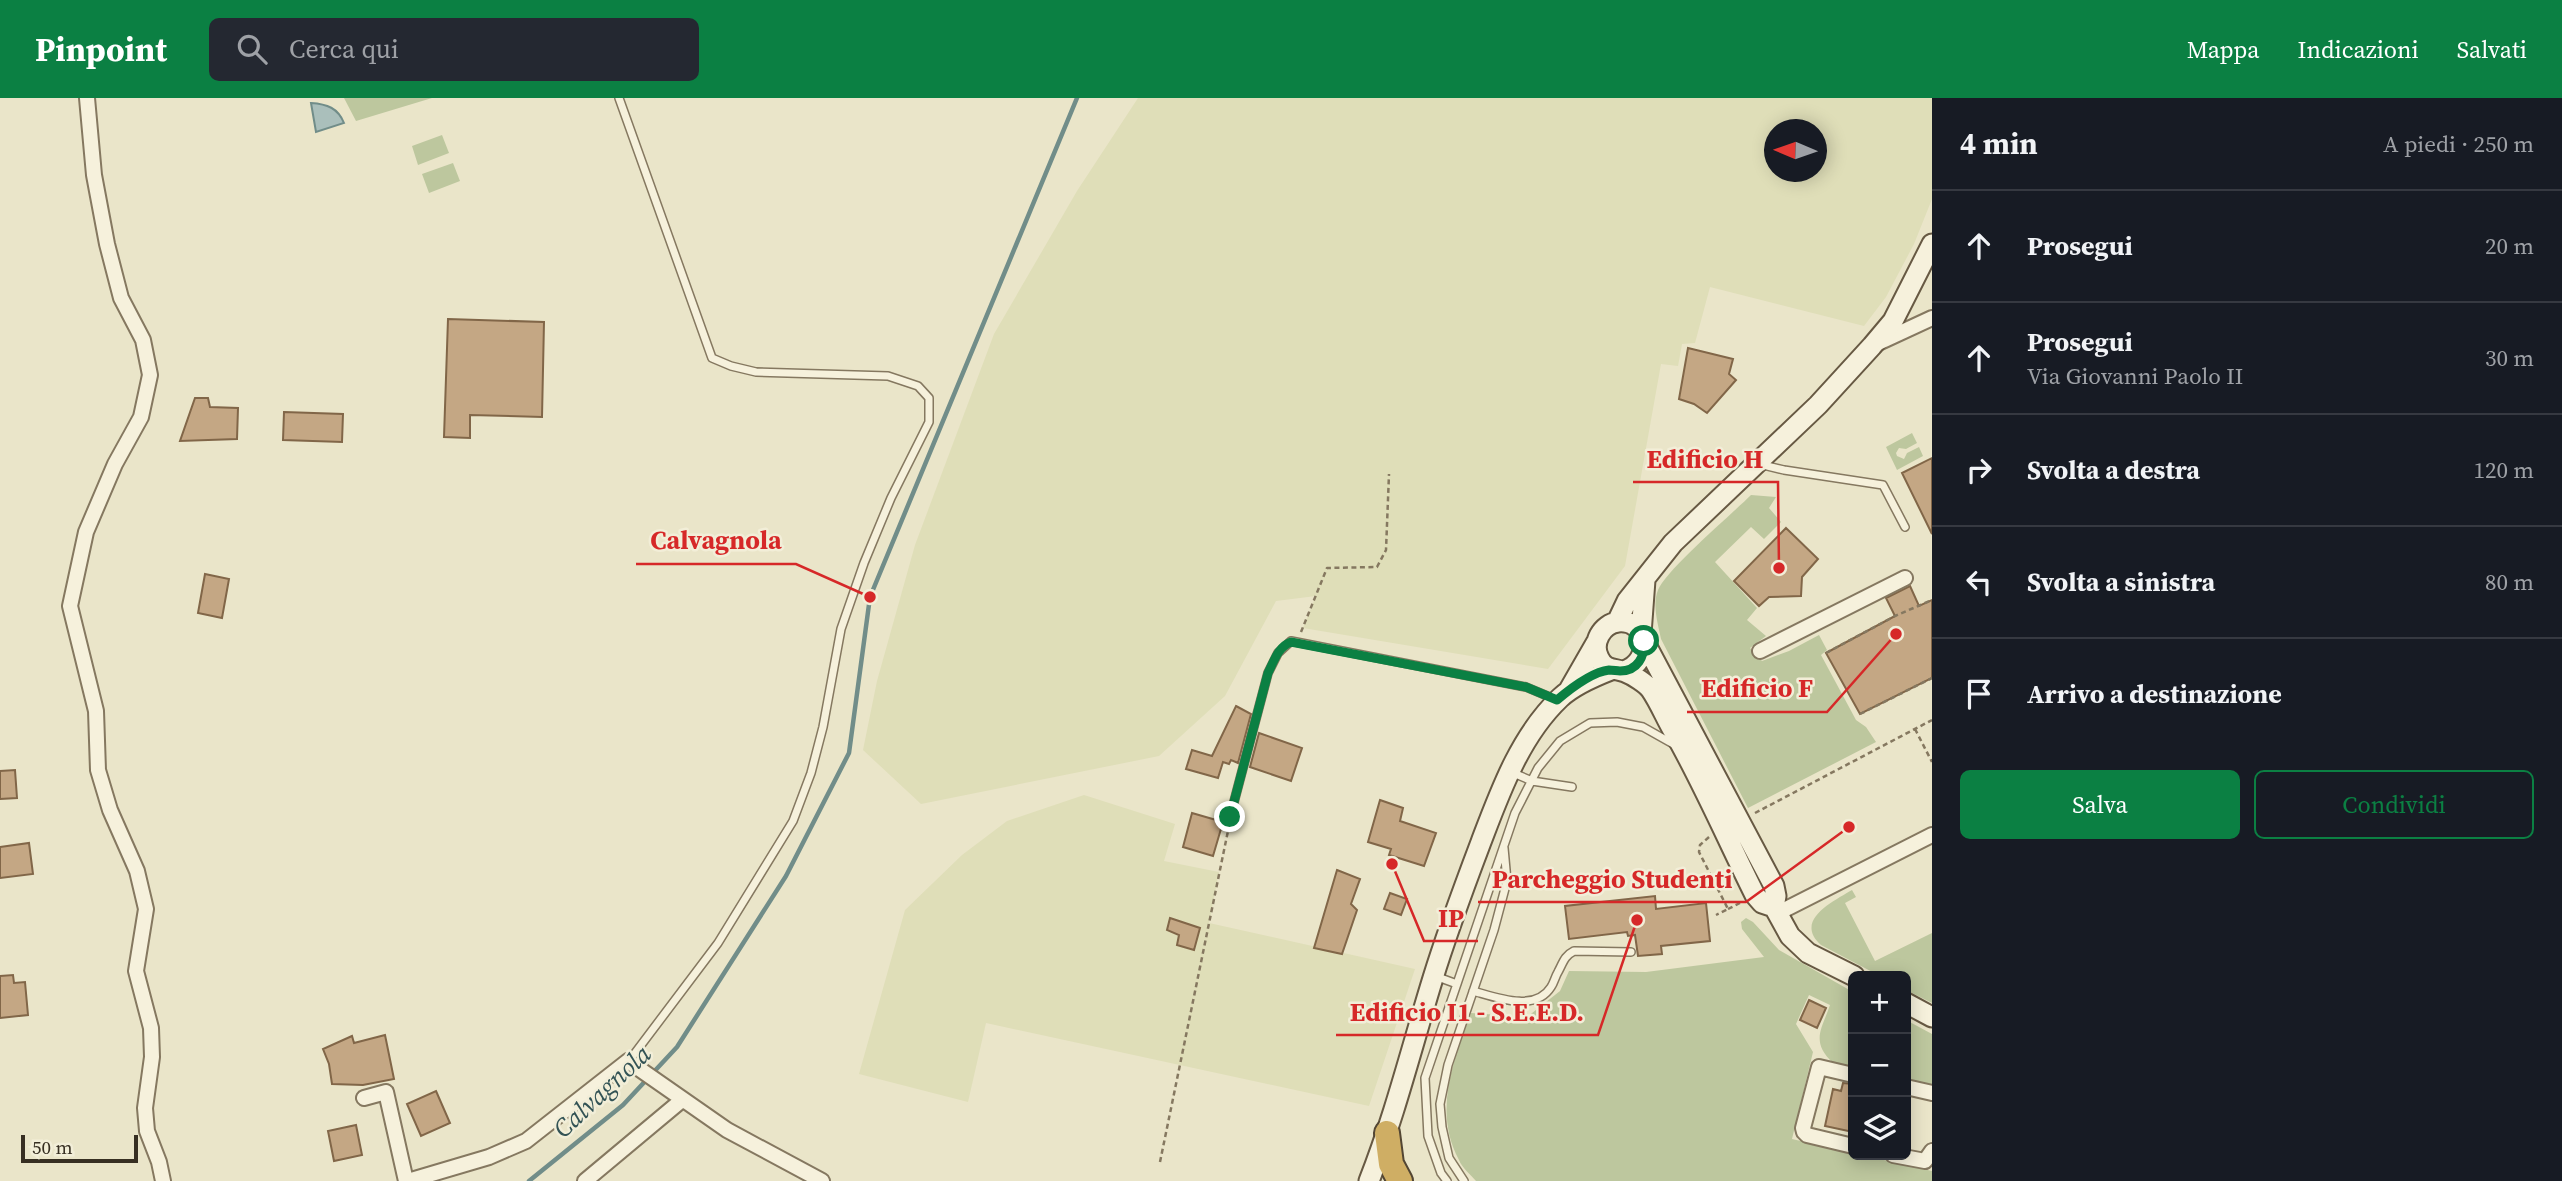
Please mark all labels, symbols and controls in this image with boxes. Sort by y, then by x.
search box [209,18,699,81]
text: Pinpoint [35,27,167,72]
icon: search [233,30,271,68]
text: Cerca qui [289,31,399,67]
text: Mappa [2187,33,2260,66]
text: Indicazioni [2298,33,2419,66]
text: Salvati [2457,33,2527,66]
north arrow [1764,119,1827,182]
text: 4 min [1960,123,2038,164]
text: A piedi · 250 m [2383,128,2534,160]
icon: ahead [1960,227,1998,265]
text: Prosegui [2027,228,2133,264]
text: 20 m [2485,230,2534,262]
text: Prosegui [2027,324,2133,360]
icon: ahead [1960,339,1998,377]
text: 30 m [2485,342,2534,374]
text: Via Giovanni Paolo II [2027,360,2243,392]
callout: Edificio H [1633,435,1778,482]
text: Edificio H [1647,441,1764,477]
icon: right [1960,451,1998,489]
text: Svolta a destra [2027,452,2200,488]
text: 120 m [2473,454,2534,486]
callout: Calvagnola [636,517,796,564]
text: Calvagnola [650,522,782,558]
icon: left [1960,563,1998,601]
text: Svolta a sinistra [2027,564,2215,600]
text: 80 m [2485,566,2534,598]
route start [1628,625,1659,656]
callout: Edificio F [1687,665,1827,712]
text: Edificio F [1701,670,1813,706]
icon: arrive [1960,675,1998,713]
text: Arrivo a destinazione [2027,676,2282,712]
button: Salva [1960,770,2240,839]
button: Condividi [2254,770,2534,839]
route end [1214,801,1245,832]
callout: Parcheggio Studenti [1478,855,1746,902]
text: Parcheggio Studenti [1492,861,1732,897]
callout: IP [1424,894,1478,941]
text: IP [1438,900,1464,936]
map controls [1848,971,1911,1160]
button: + [1848,971,1911,1034]
callout: Edificio I1 - S.E.E.D. [1336,988,1598,1035]
text: Edificio I1 - S.E.E.D. [1350,994,1584,1030]
button: − [1848,1034,1911,1097]
water label: Calvagnola [545,1036,659,1146]
button: layers [1848,1097,1911,1160]
scale bar [21,1132,138,1164]
text: 50 m [32,1134,73,1160]

